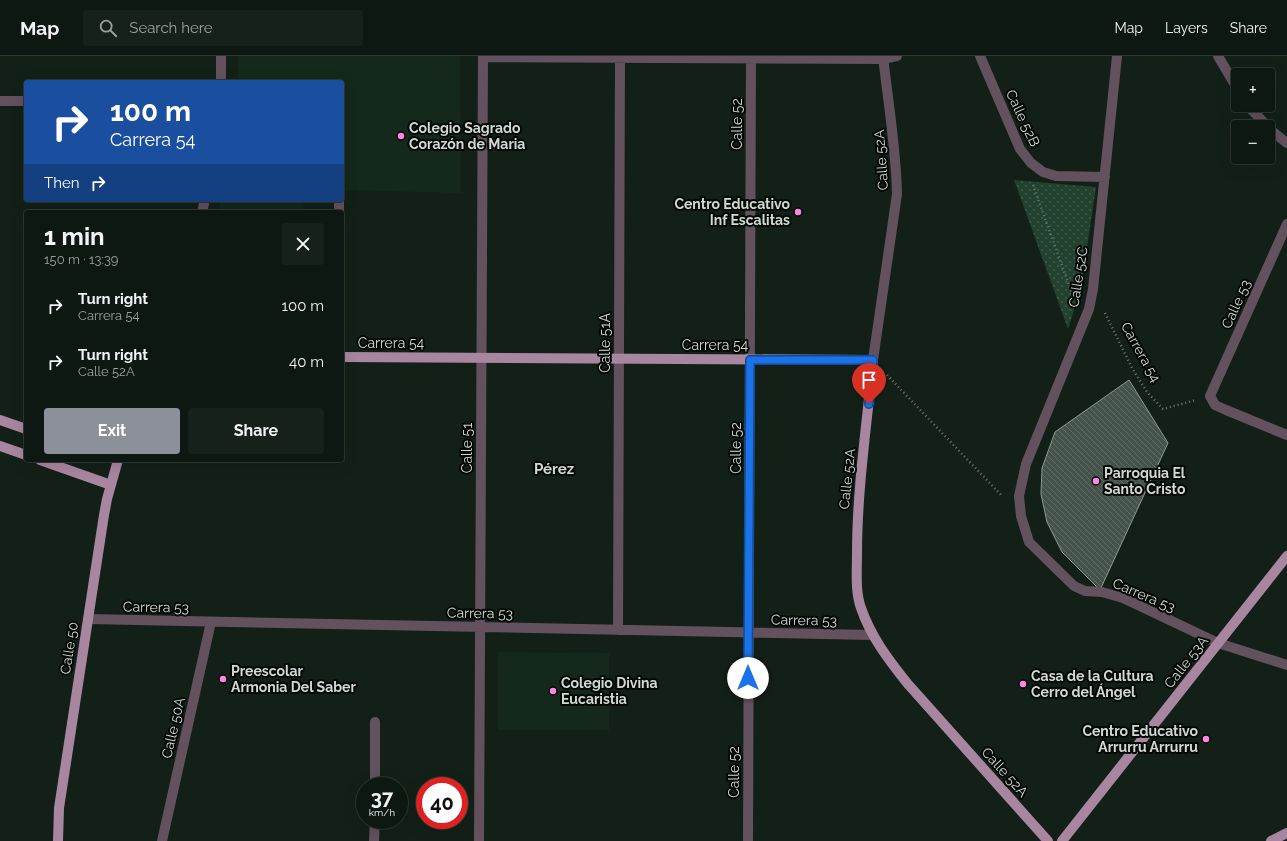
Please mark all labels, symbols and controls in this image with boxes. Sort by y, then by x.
search box [83,10,363,46]
text: Map [20,17,59,39]
icon: search [97,17,119,39]
text: Search here [129,19,213,37]
text: Map [1115,20,1143,36]
text: Layers [1165,20,1208,36]
text: Share [1230,20,1267,36]
map controls [1231,68,1275,164]
button: + [1231,68,1275,112]
street label: Calle 52B [1003,87,1043,149]
text: 100 m [110,95,191,128]
icon: right [44,96,96,148]
street label: Calle 52 [729,98,745,150]
place label: Colegio Sagrado Corazón de Maria [409,120,525,152]
button: − [1231,120,1275,164]
street label: Calle 52A [871,128,891,191]
text: Carrera 54 [110,129,195,150]
marker: Colegio Sagrado Corazón de Maria [396,131,406,141]
icon: right [87,172,109,194]
text: Then [44,174,79,192]
place label: Centro Educativo Inf Escalitas [674,196,791,228]
marker: Centro Educativo Inf Escalitas [793,207,803,217]
text: 1 min [44,222,105,251]
button: close [282,223,324,265]
street label: Calle 52C [1065,245,1091,308]
text: 150 m · 13:39 [44,252,118,267]
street label: Calle 53 [1218,277,1254,331]
text: Turn right [78,290,148,308]
icon: right [44,295,66,317]
text: 100 m [282,297,324,315]
text: Carrera 54 [78,308,140,323]
street label: Calle 51A [597,313,613,373]
street label: Carrera 54 [1118,319,1164,385]
street label: Carrera 54 [358,335,425,351]
street label: Carrera 54 [682,337,749,353]
text: Turn right [78,346,148,364]
icon: right [44,351,66,373]
text: 40 m [289,353,324,371]
pin [852,363,886,404]
text: Calle 52A [78,364,135,379]
icon: arrive [858,369,880,391]
button: Exit [44,408,180,454]
button: Share [188,408,324,454]
street label: Calle 52 [728,422,744,474]
street label: Calle 51 [459,423,475,473]
street label: Calle 52A [836,447,858,510]
district label: Pérez [534,460,574,478]
place label: Parroquia El Santo Cristo [1104,465,1186,497]
marker: Parroquia El Santo Cristo [1091,476,1101,486]
street label: Carrera 53 [1110,575,1178,615]
street label: Carrera 53 [123,598,189,616]
street label: Carrera 53 [447,604,513,622]
street label: Carrera 53 [771,611,837,629]
street label: Calle 50 [57,621,81,675]
street label: Calle 53A [1161,633,1211,691]
position arrow [727,657,769,699]
place label: Preescolar Armonia Del Saber [231,663,356,695]
place label: Casa de la Cultura Cerro del Ángel [1031,668,1154,700]
marker: Preescolar Armonia Del Saber [218,674,228,684]
place label: Colegio Divina Eucaristia [561,675,658,707]
marker: Casa de la Cultura Cerro del Ángel [1018,679,1028,689]
marker: Colegio Divina Eucaristia [548,686,558,696]
street label: Calle 50A [158,695,188,760]
place label: Centro Educativo Arrurru Arrurru [1082,723,1199,755]
marker: Centro Educativo Arrurru Arrurru [1201,734,1211,744]
street label: Calle 52A [979,744,1032,800]
street label: Calle 52 [726,746,742,798]
speed limit sign: 40 [416,777,468,829]
text: 37 [371,786,393,810]
text: km/h [369,807,395,818]

